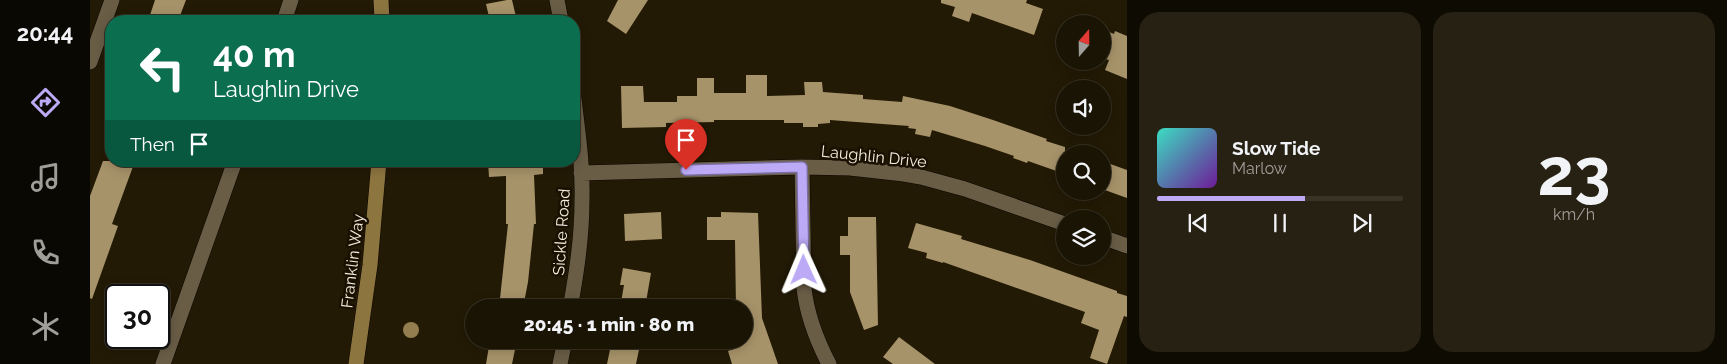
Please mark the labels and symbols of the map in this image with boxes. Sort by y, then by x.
north arrow [1056,15,1111,70]
pin [665,119,707,170]
street label: Laughlin Drive [820,141,928,171]
street label: Sickle Road [549,188,574,276]
street label: Franklin Way [337,213,368,309]
position arrow [777,243,829,295]
speed limit sign: 30 [105,284,170,349]

